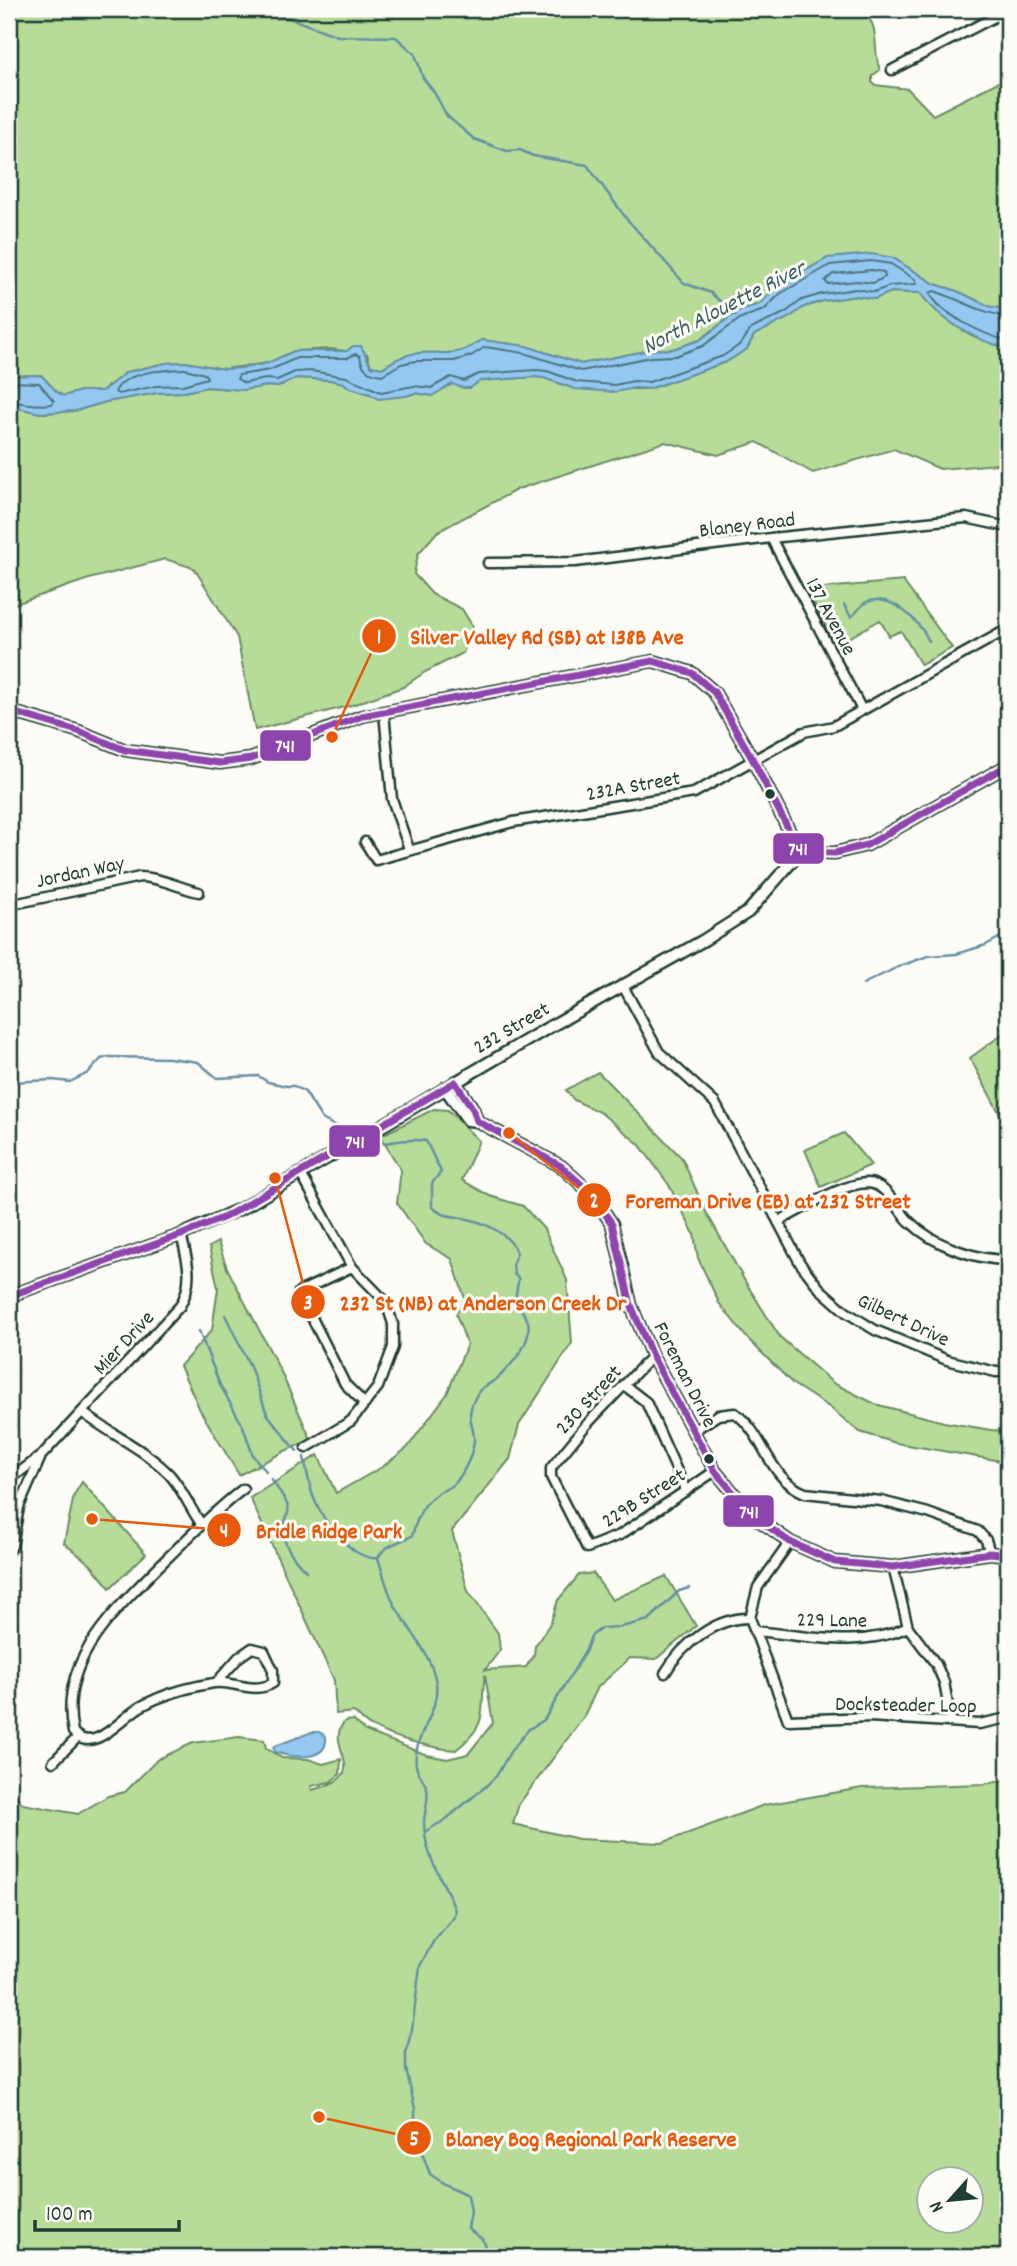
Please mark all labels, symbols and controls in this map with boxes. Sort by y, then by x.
water label: North Alouette River [637,253,814,364]
street label: Blaney Road [698,506,797,548]
street label: 137 Avenue [796,573,862,662]
callout: Silver Valley Rd (SB) at 138B Ave [361,614,698,658]
text: Silver Valley Rd (SB) at 138B Ave [410,623,684,656]
text: 1 [377,624,381,654]
line badge: 741 [259,729,312,762]
text: 741 [275,735,295,762]
street label: 232A Street [584,765,683,811]
unlabelled marker [763,787,777,801]
line badge: 741 [772,832,825,865]
text: 741 [788,838,808,865]
street label: Jordan Way [34,850,128,898]
street label: 232 Street [469,996,556,1063]
line badge: 741 [328,1124,381,1158]
text: 741 [345,1131,365,1158]
callout: Foreman Drive (EB) at 232 Street [576,1178,925,1222]
text: Foreman Drive (EB) at 232 Street [625,1187,911,1220]
text: 2 [589,1188,599,1218]
callout: 232 St (NB) at Anderson Creek Dr [290,1280,640,1324]
street label: Gilbert Drive [852,1287,954,1356]
text: 232 St (NB) at Anderson Creek Dr [340,1289,627,1322]
text: 3 [303,1290,313,1320]
street label: Mier Drive [87,1305,163,1383]
street label: Foreman Drive [644,1317,723,1433]
street label: 230 Street [550,1359,631,1443]
unlabelled marker [702,1452,716,1466]
street label: 229B Street [597,1462,693,1537]
line badge: 741 [722,1494,775,1528]
text: 741 [739,1501,759,1528]
callout: Bridle Ridge Park [207,1508,416,1552]
text: Bridle Ridge Park [256,1517,403,1550]
text: 4 [220,1518,228,1548]
street label: 229 Lane [797,1606,867,1638]
street label: Docksteader Loop [835,1691,977,1723]
callout: Blaney Bog Regional Park Reserve [397,2116,750,2160]
text: Blaney Bog Regional Park Reserve [446,2125,736,2158]
text: 5 [409,2126,419,2156]
north arrow [916,2164,986,2234]
scale bar [35,2189,178,2233]
text: N [924,2196,952,2216]
text: 100 m [46,2201,93,2231]

